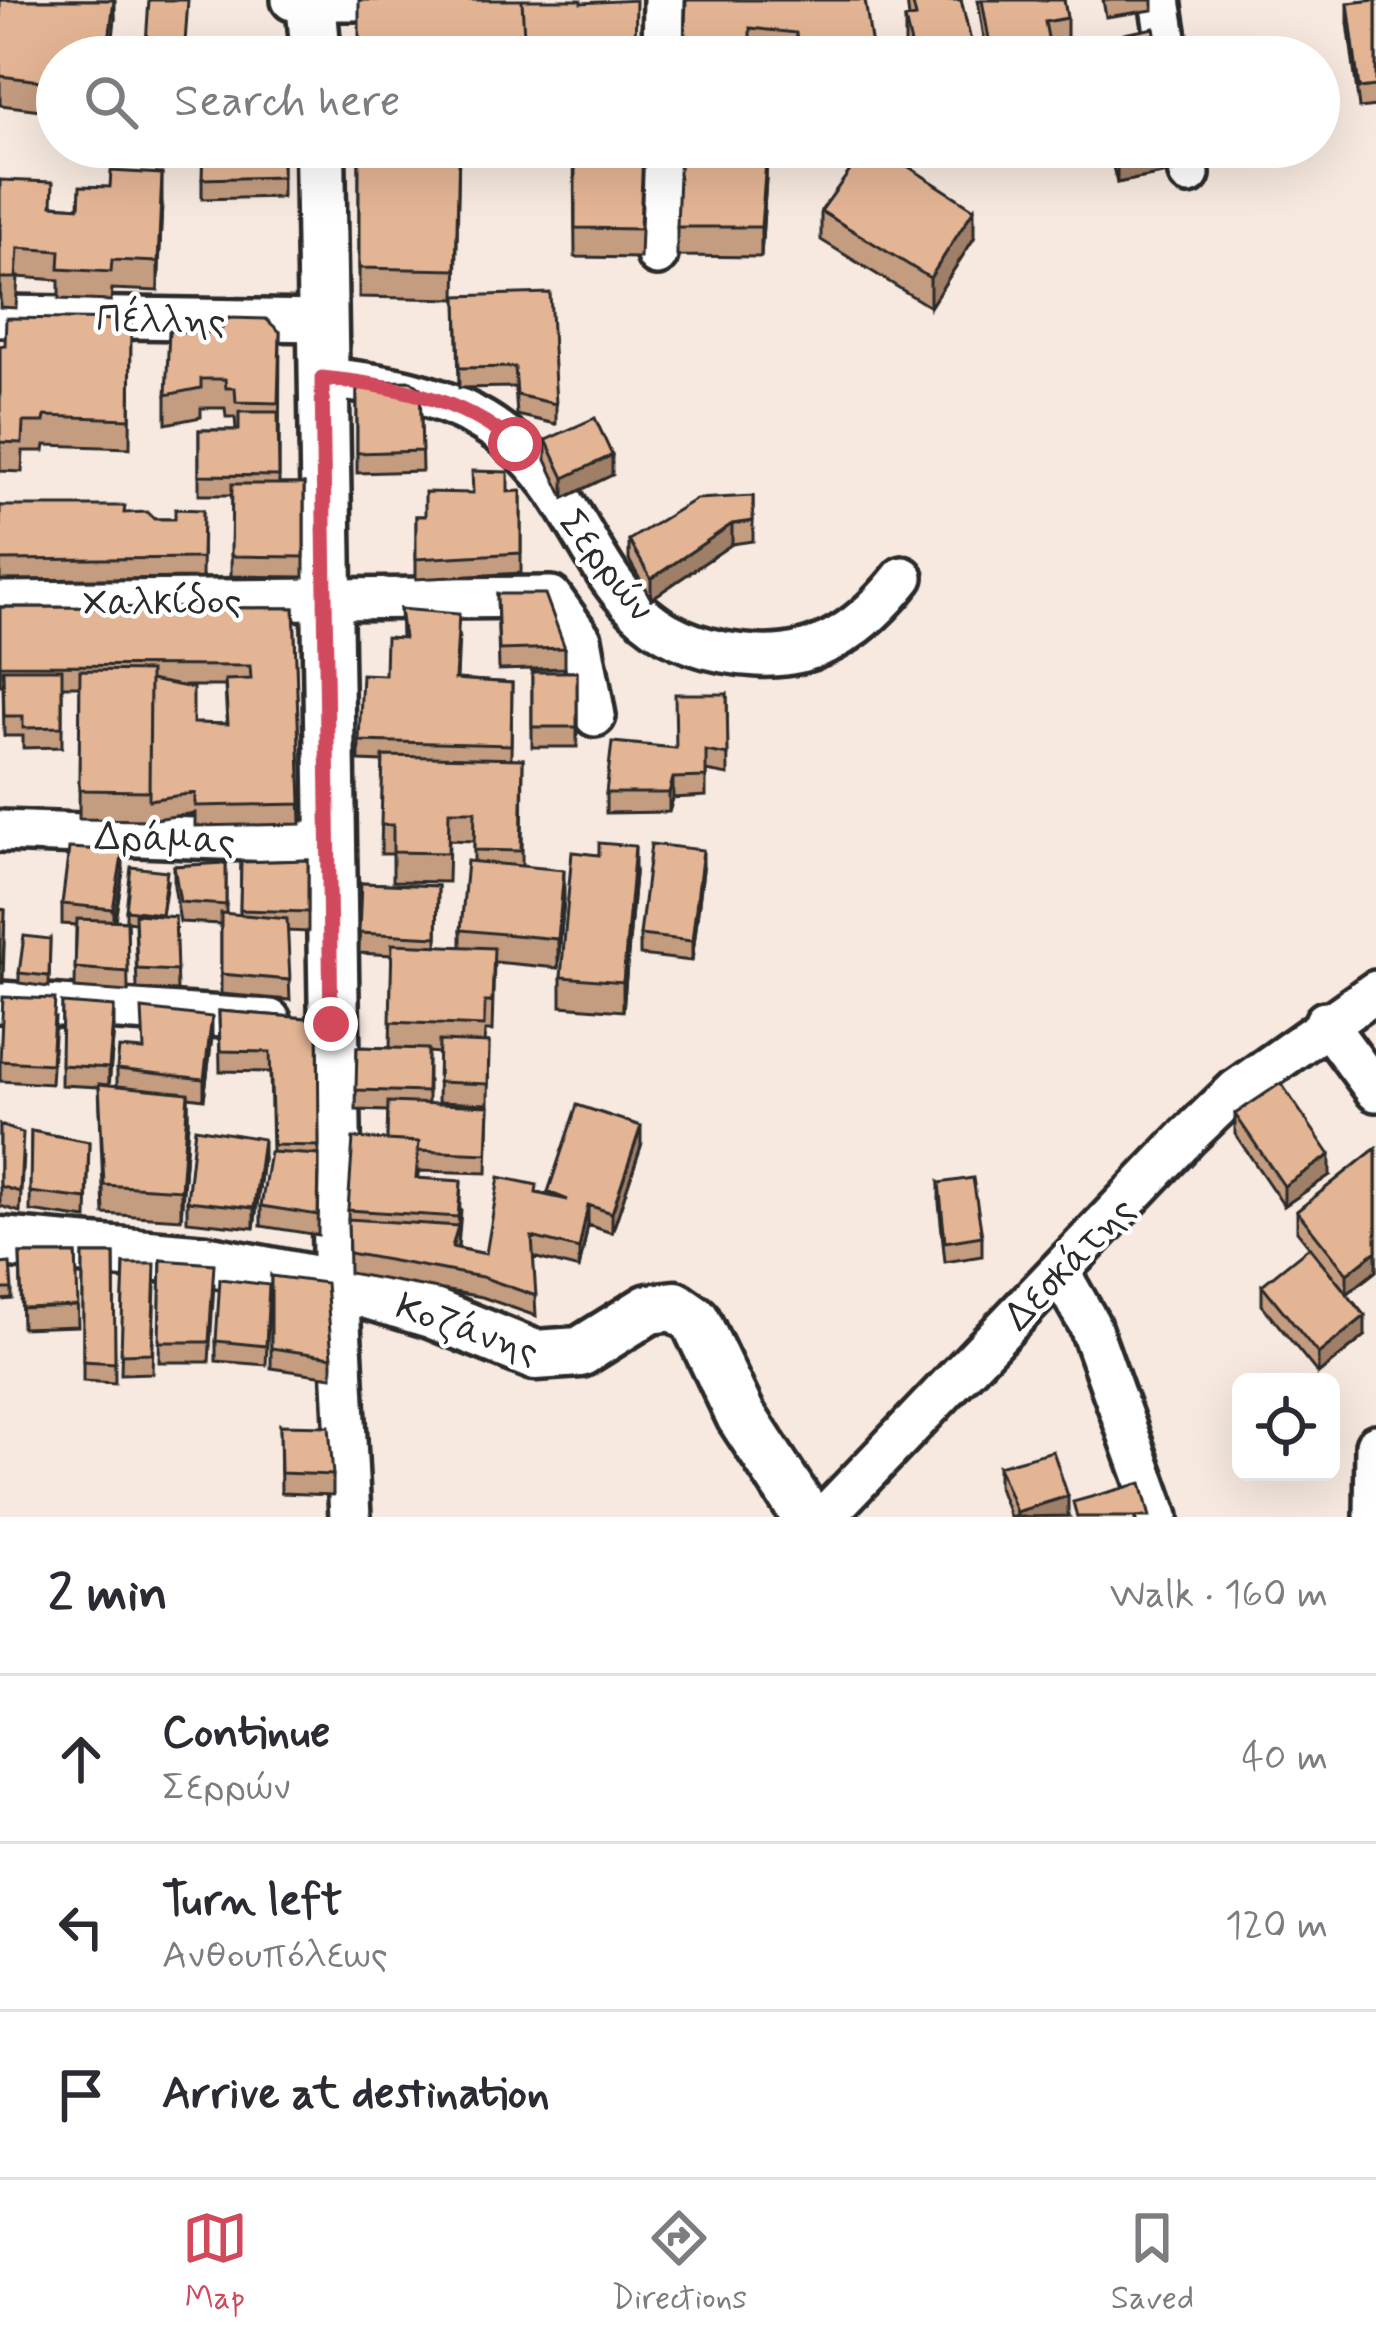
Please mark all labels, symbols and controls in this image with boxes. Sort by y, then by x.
search box [36,36,1340,168]
icon: search [78,69,144,135]
text: Search here [174,73,401,132]
street label: Πέλλης [96,295,226,348]
route start [488,417,542,471]
street label: Σερρών [546,500,665,632]
street label: Χαλκίδος [82,577,242,630]
street label: Δράμας [94,813,236,868]
route end [304,997,358,1051]
street label: Δεσκάτης [994,1186,1147,1343]
street label: Κοζάνης [389,1282,545,1378]
map controls [1232,1373,1340,1481]
button: locate [1232,1373,1340,1481]
text: 2 min [48,1562,168,1628]
text: Walk · 160 m [1110,1570,1328,1621]
text: Continue [162,1704,330,1763]
icon: ahead [48,1726,114,1792]
text: 40 m [1241,1733,1328,1784]
text: Σερρών [162,1763,290,1814]
text: Turn left [162,1872,342,1931]
icon: left [48,1894,114,1960]
text: 120 m [1225,1901,1328,1952]
text: Ανθουπόλεως [162,1931,388,1982]
icon: arrive [48,2062,114,2128]
text: Arrive at destination [162,2065,550,2124]
tab: Map [182,2205,248,2321]
tab: Directions [611,2205,747,2321]
tab: Saved [1111,2205,1194,2321]

